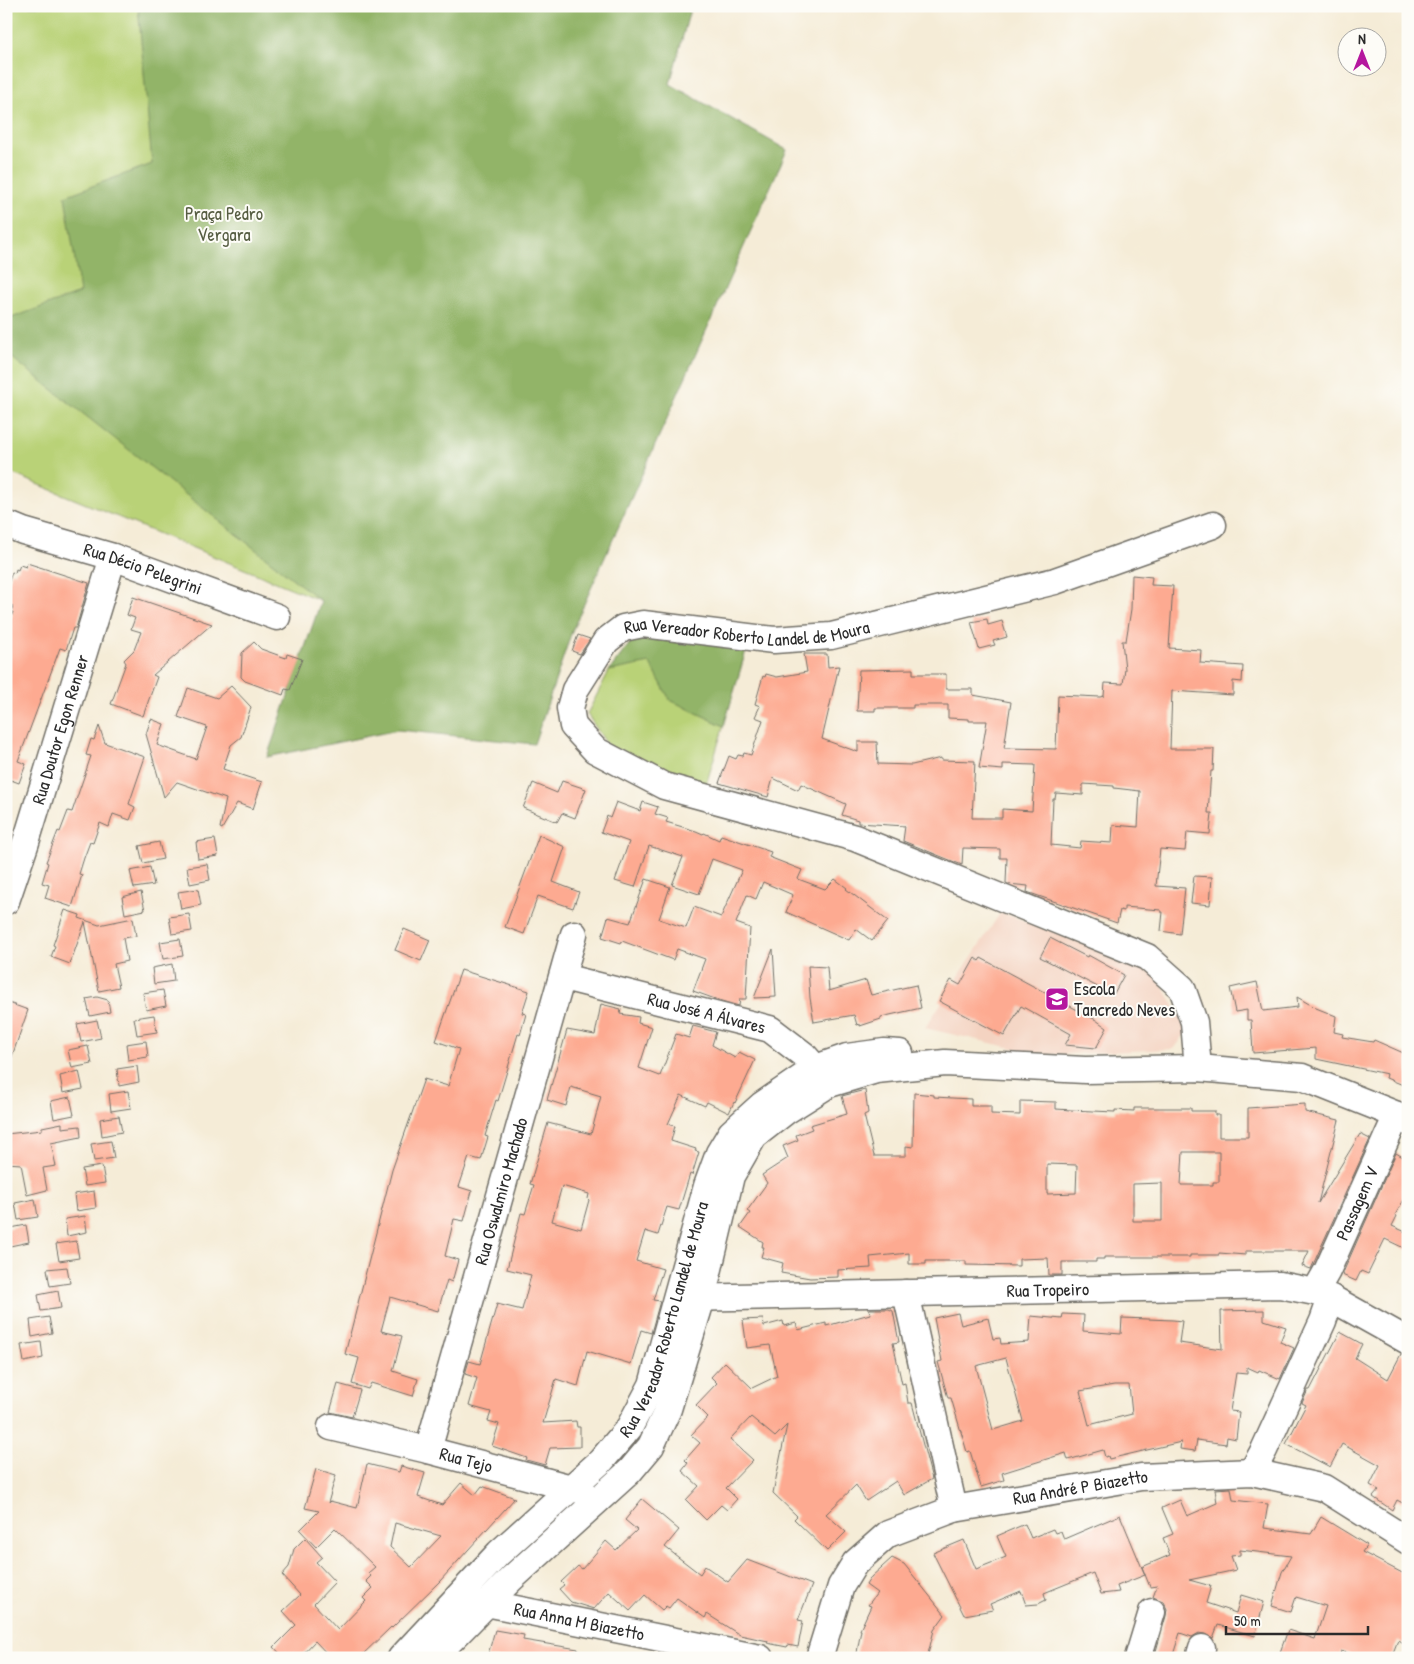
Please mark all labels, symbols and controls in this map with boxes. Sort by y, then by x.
north arrow [1336,28,1386,78]
text: N [1358,29,1366,48]
park label: Praça Pedro Vergara [185,201,263,247]
street label: Rua Décio Pelegrini [81,536,206,601]
street label: Rua Vereador Roberto Landel de Moura [622,611,872,652]
street label: Rua Doutor Egon Renner [25,651,95,807]
place label: Escola Tancredo Neves [1074,976,1175,1022]
street label: Rua José A Álvares [645,986,768,1039]
school or university icon: Escola Tancredo Neves [1044,986,1070,1012]
street label: Rua Oswalmiro Machado [468,1114,533,1268]
street label: Passagem V [1329,1162,1385,1244]
street label: Rua Vereador Roberto Landel de Moura [613,1199,714,1443]
street label: Rua Tropeiro [1006,1276,1089,1303]
street label: Rua Tejo [437,1441,495,1479]
street label: Rua André P Biazetto [1011,1464,1148,1511]
street label: Rua Anna M Biazetto [512,1596,647,1647]
scale bar [1226,1604,1369,1636]
text: 50 m [1234,1610,1261,1631]

